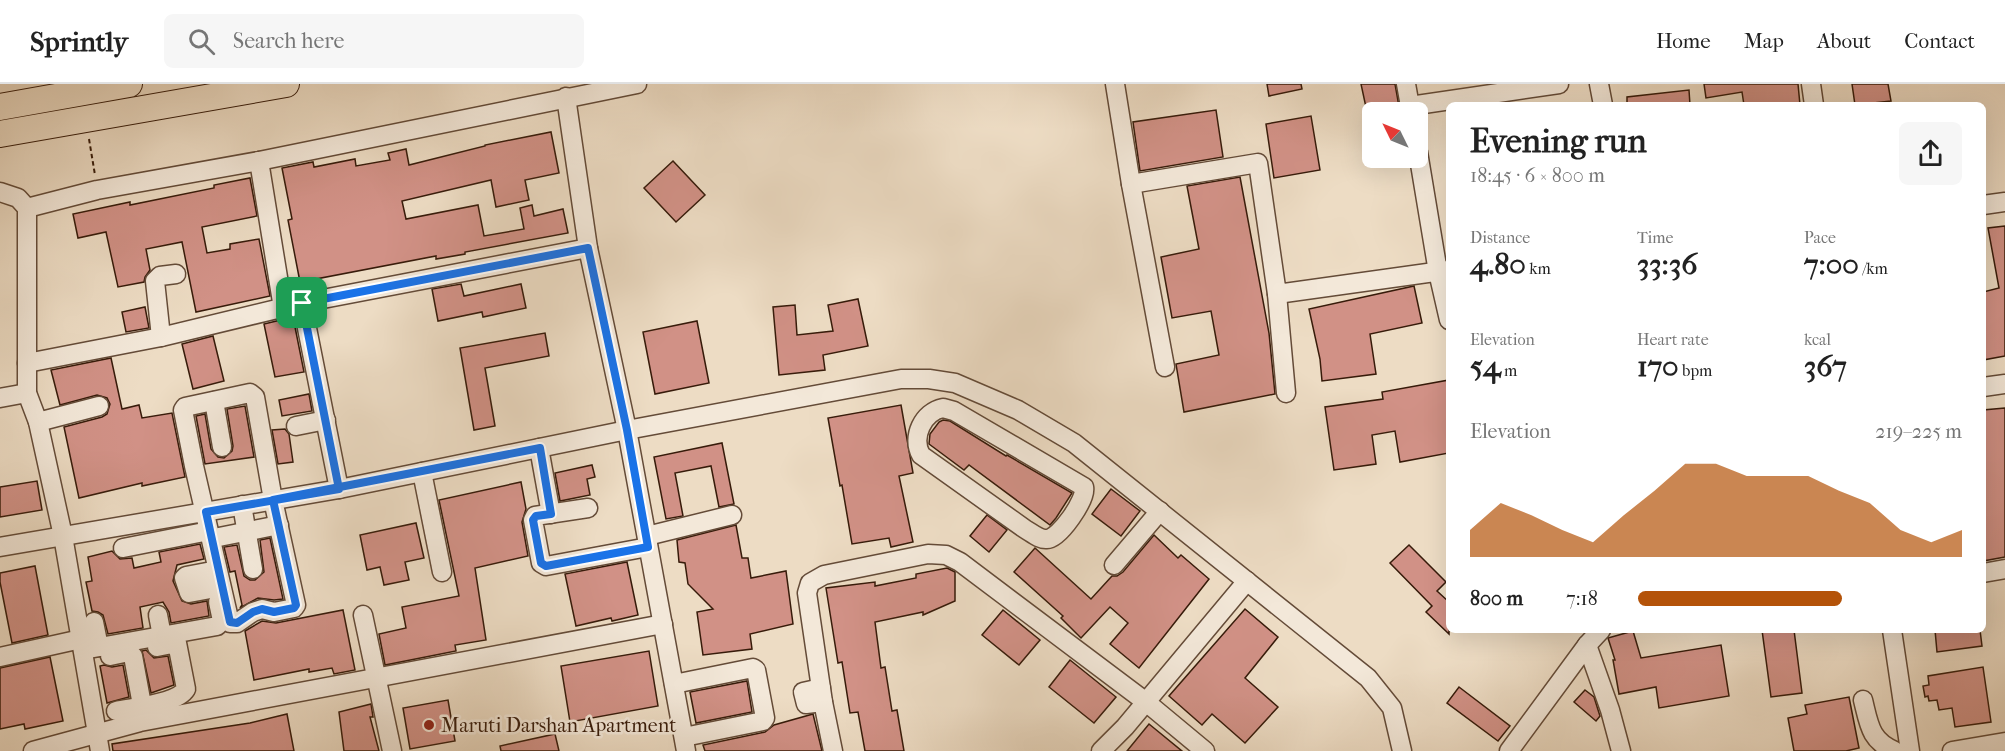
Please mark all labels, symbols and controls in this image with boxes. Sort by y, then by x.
search box [164,14,584,68]
text: Sprintly [30,25,128,58]
icon: search [185,25,218,58]
text: Search here [233,28,344,54]
text: Home [1656,29,1711,53]
text: Map [1744,29,1784,53]
text: About [1817,29,1871,53]
text: Contact [1904,29,1975,53]
north arrow [1362,102,1428,168]
map controls [1362,102,1428,168]
text: Evening run [1470,122,1647,161]
button: share [1899,122,1962,185]
text: 18:45 · 6 × 800 m [1470,164,1605,187]
text: Distance [1470,228,1530,247]
text: Time [1637,228,1673,247]
text: Pace [1804,228,1836,247]
text: 4.80 [1470,247,1526,282]
text: 33:36 [1637,247,1697,282]
text: 7:00 [1804,247,1859,282]
text: km [1526,259,1551,278]
text: /km [1859,259,1888,278]
pin [276,277,327,328]
icon: arrive [285,286,318,319]
text: Elevation [1470,330,1535,349]
text: Heart rate [1637,330,1709,349]
text: kcal [1804,330,1831,349]
text: 54 [1470,349,1501,384]
text: 170 [1637,349,1679,384]
text: 367 [1804,349,1847,384]
text: m [1501,361,1517,380]
text: bpm [1679,361,1712,380]
text: Elevation [1470,420,1551,443]
text: 219–225 m [1875,420,1962,443]
text: 800 m [1470,587,1523,610]
text: 7:18 [1566,587,1598,610]
place label: Maruti Darshan Apartment [441,714,676,737]
marker: Maruti Darshan Apartment [422,718,436,732]

